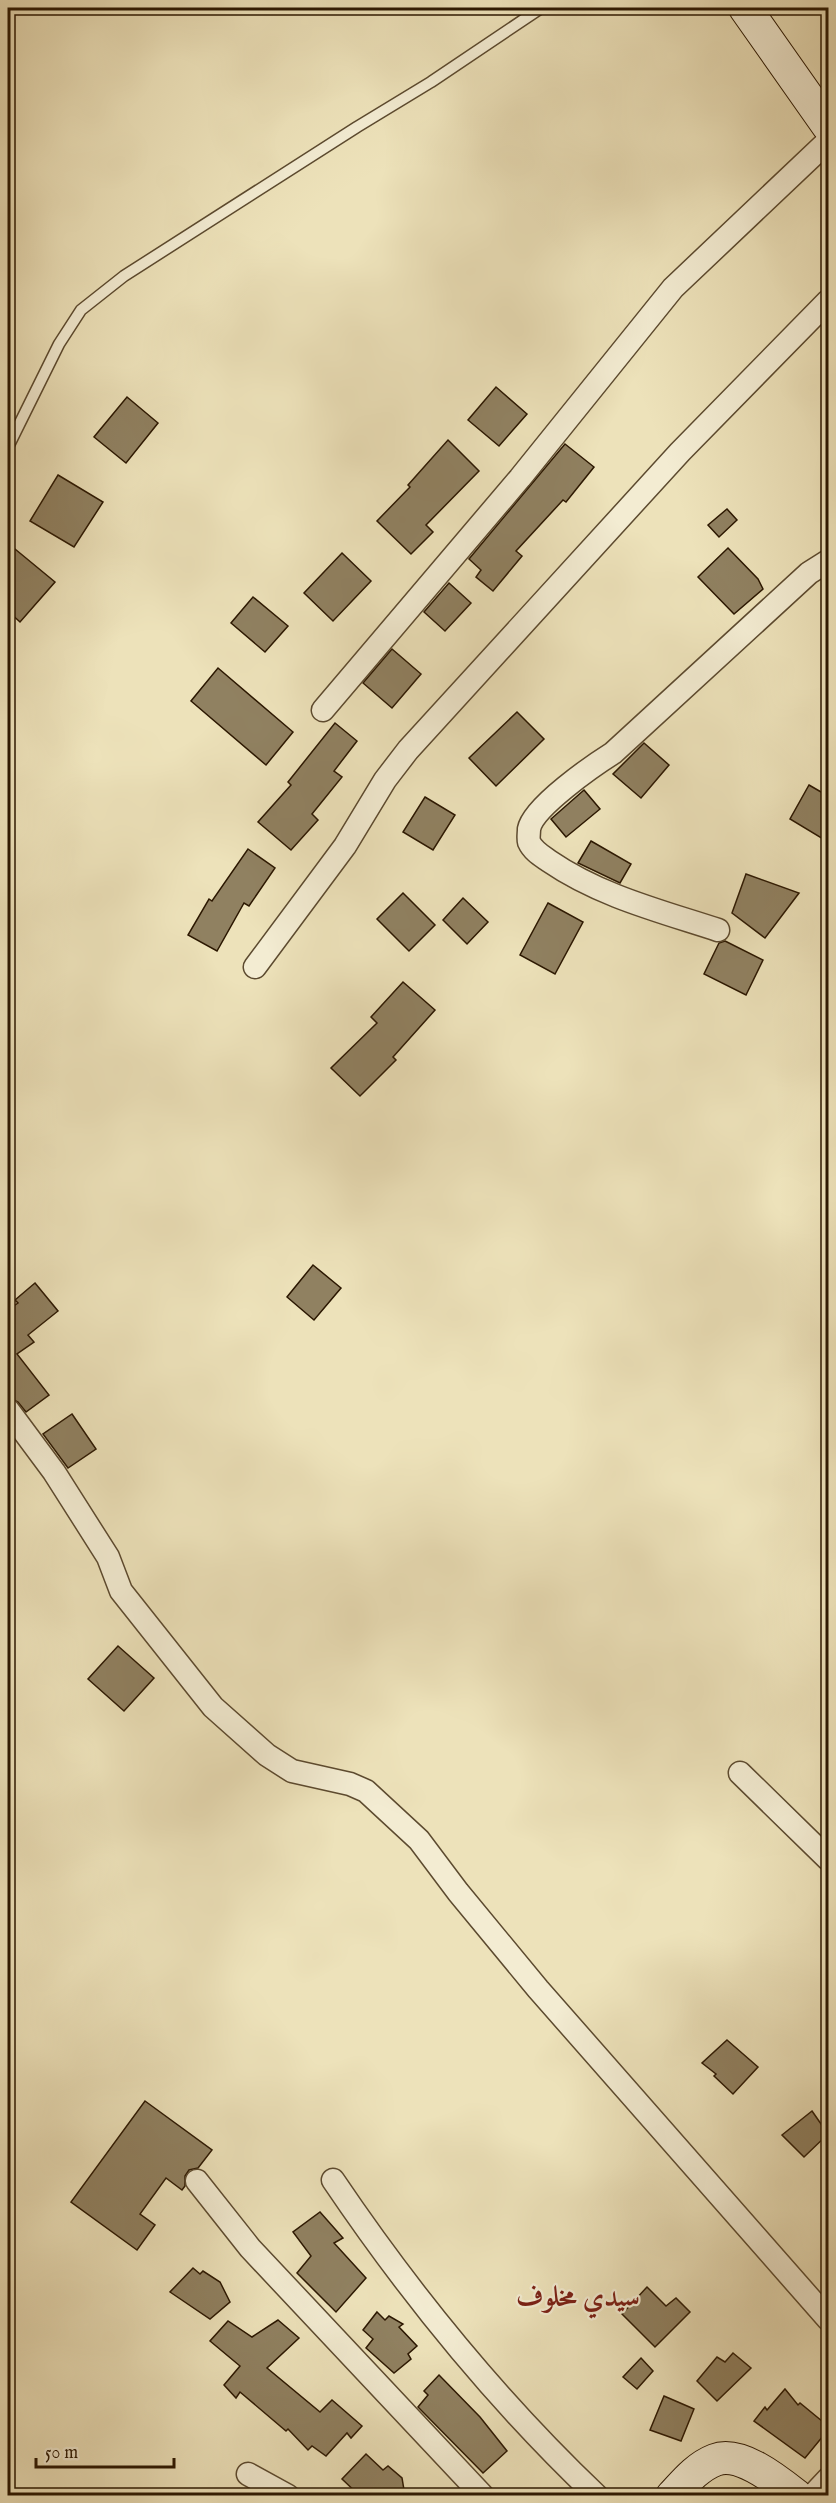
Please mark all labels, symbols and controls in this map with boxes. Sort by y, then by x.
district label: سيدي مخلوف [516,2281,640,2319]
scale bar [36,2431,174,2469]
text: 50 m [45,2442,78,2465]

